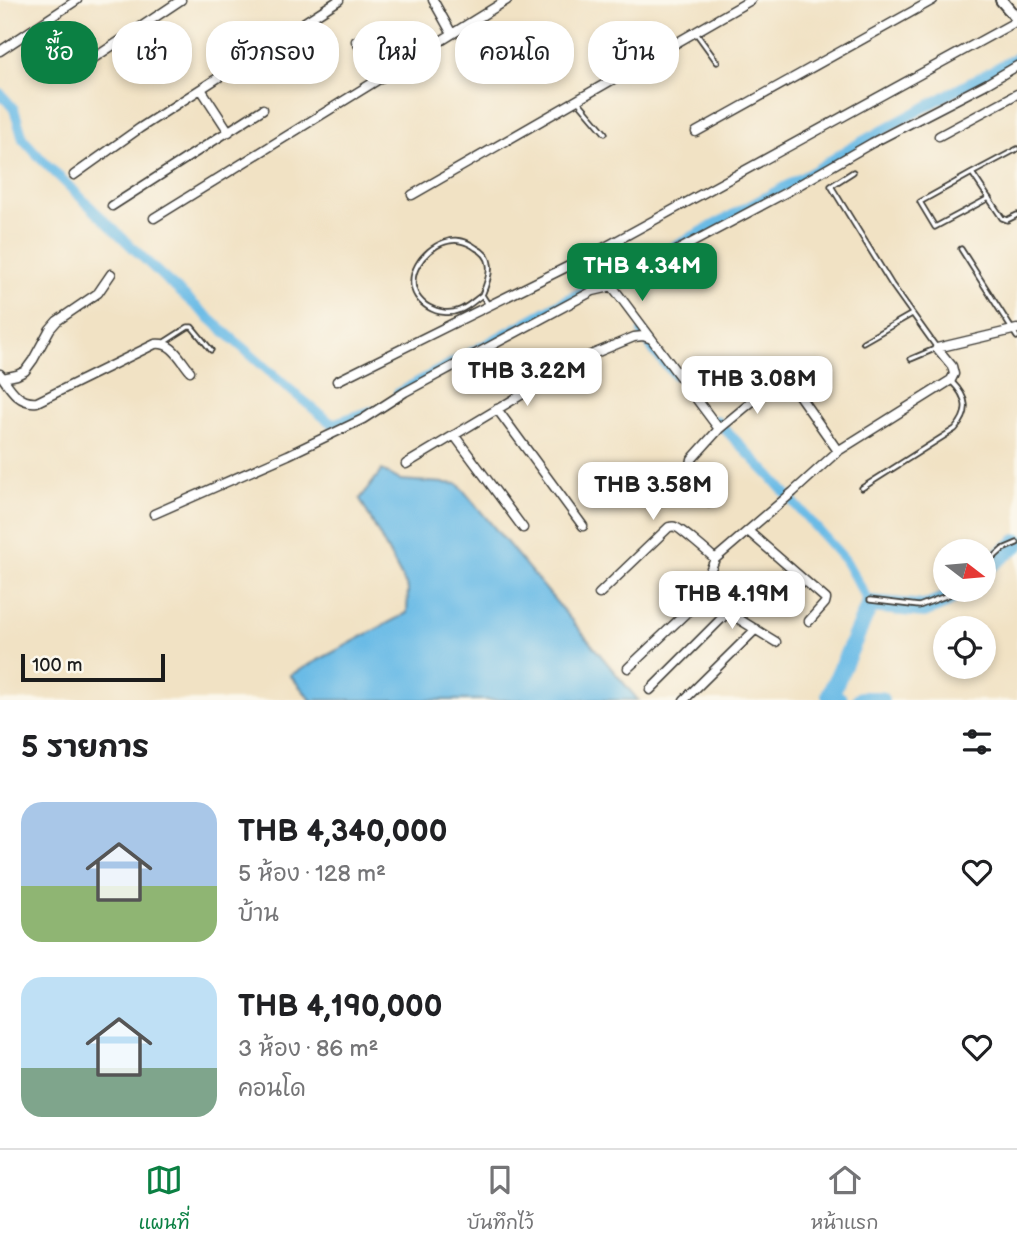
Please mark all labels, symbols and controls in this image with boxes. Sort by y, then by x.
chip: ซื้อ [21,21,98,84]
chip: เช่า [112,21,192,84]
chip: ตัวกรอง [206,21,339,84]
chip: ใหม่ [353,21,441,84]
chip: คอนโด [455,21,574,84]
chip: บ้าน [588,21,679,84]
pin: THB 4.34M [562,244,722,303]
text: THB 4.34M [583,252,701,280]
pin: THB 3.22M [447,348,607,408]
pin: THB 3.08M [677,356,837,416]
text: THB 3.22M [468,357,586,385]
text: THB 3.08M [697,365,817,393]
pin: THB 3.58M [573,462,733,522]
text: THB 3.58M [594,471,712,499]
north arrow [933,539,996,602]
map controls [933,539,996,679]
pin: THB 4.19M [652,572,812,631]
text: THB 4.19M [675,580,789,608]
button: locate [933,616,996,679]
scale bar [21,651,164,683]
text: 100 m [32,654,83,677]
icon: filters [958,723,996,761]
text: 5 รายการ [21,730,149,766]
text: THB 4,340,000 [238,814,447,850]
icon: home [77,830,161,914]
icon: heart [958,853,996,891]
text: 5 ห้อง · 128 m² [238,860,386,888]
text: บ้าน [238,900,279,928]
text: THB 4,190,000 [238,989,442,1025]
icon: home [77,1005,161,1089]
icon: heart [958,1028,996,1066]
text: 3 ห้อง · 86 m² [238,1035,379,1063]
text: คอนโด [238,1075,306,1103]
tab: แผนที่ [139,1161,190,1236]
tab: บันทึกไว้ [467,1161,534,1236]
tab: หน้าแรก [811,1161,878,1236]

